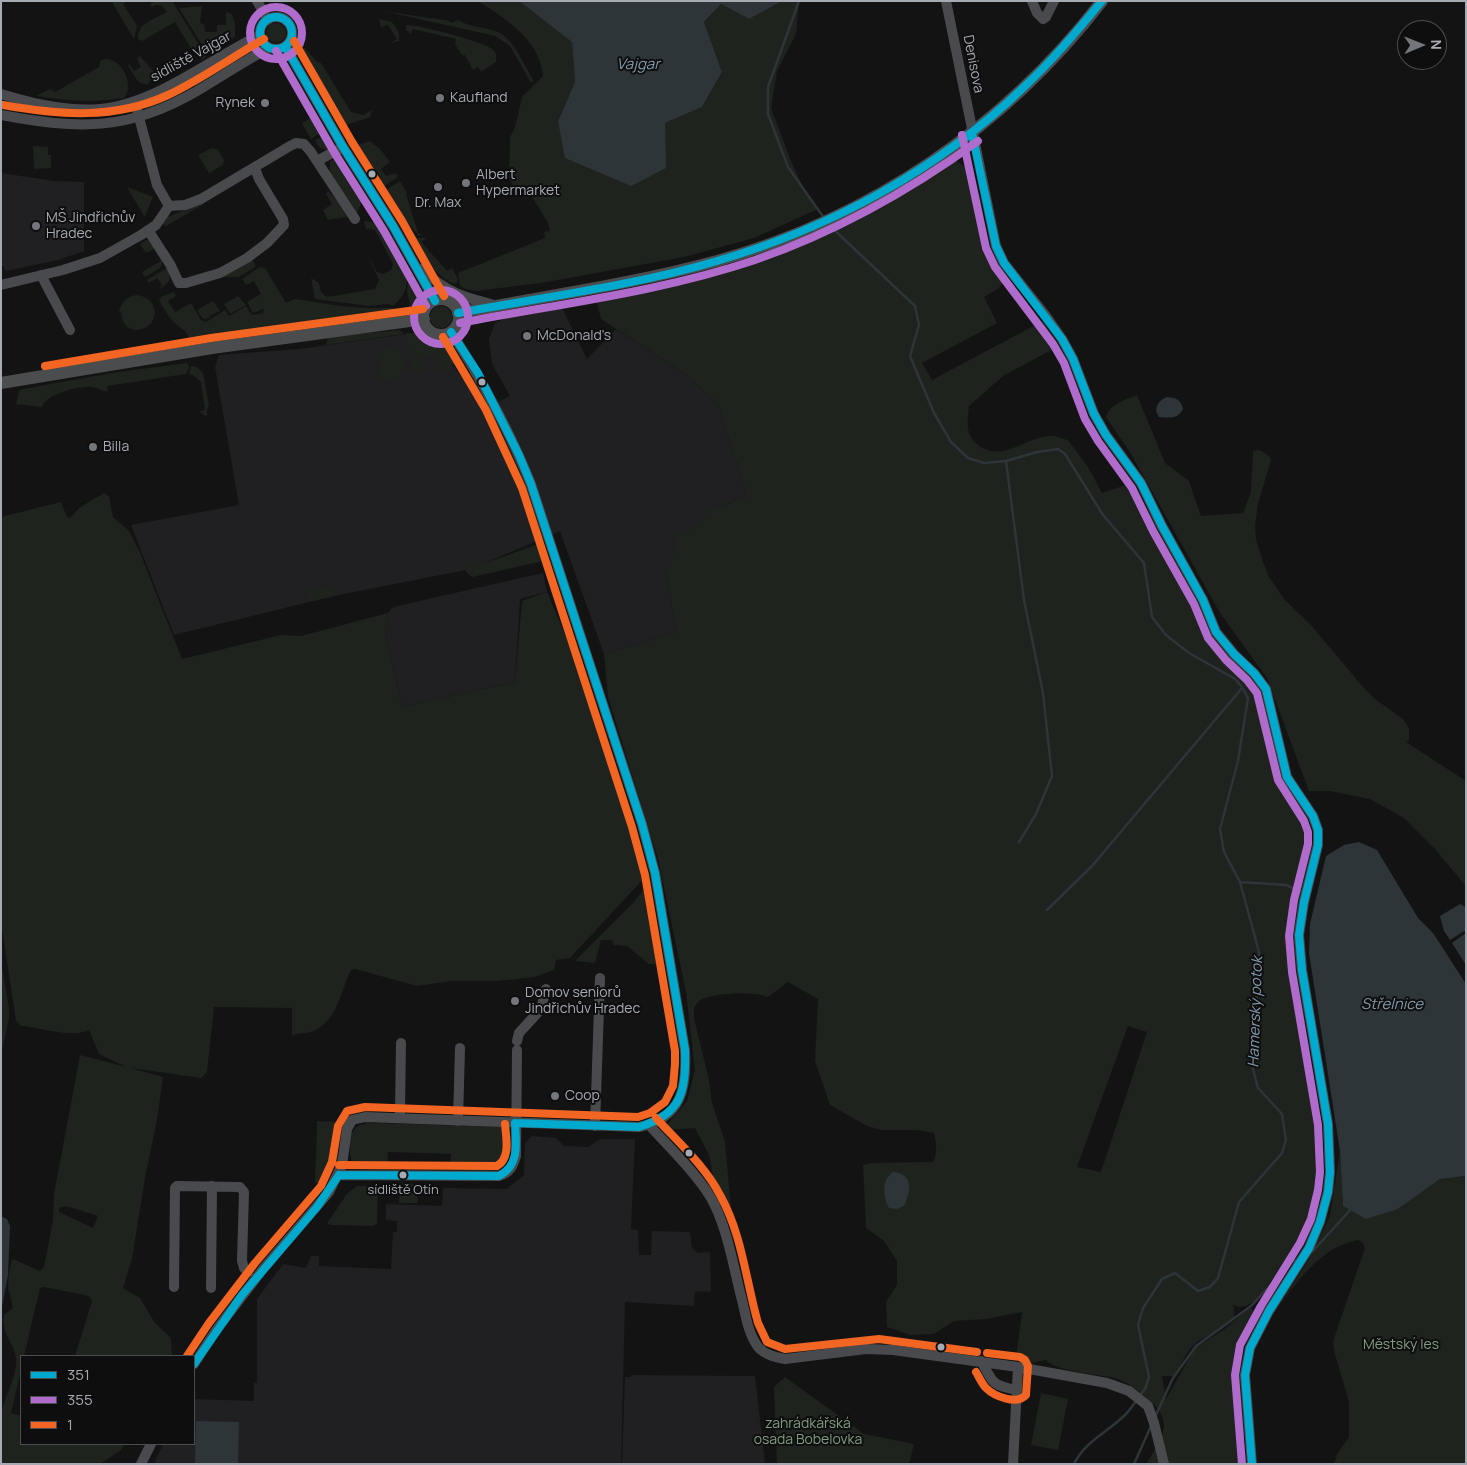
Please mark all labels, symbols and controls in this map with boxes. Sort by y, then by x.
north arrow [1397,20,1447,70]
street label: sídliště Vajgar [148,28,234,86]
street label: Denisova [959,34,987,94]
text: N [1427,40,1446,50]
water label: Vajgar [616,56,660,74]
place label: Kaufland [450,90,507,106]
marker: Kaufland [434,92,446,104]
place label: Rynek [215,95,255,111]
marker: Rynek [259,97,271,109]
place label: Albert Hypermarket [476,167,560,200]
unlabelled marker [367,169,377,179]
marker: Albert Hypermarket [460,177,472,189]
marker: Dr. Max [432,181,444,193]
place label: Dr. Max [415,195,461,211]
place label: MŠ Jindřichův Hradec [46,210,135,242]
marker: MŠ Jindřichův Hradec [30,220,42,232]
place label: McDonald's [537,328,611,344]
marker: McDonald's [521,330,533,342]
unlabelled marker [477,377,487,387]
place label: Billa [103,439,129,455]
marker: Billa [87,441,99,453]
water label: Hamerský potok [1245,956,1267,1068]
place label: Domov seniorů Jindřichův Hradec [525,985,640,1018]
marker: Domov seniorů Jindřichův Hradec [509,995,521,1007]
water label: Střelnice [1361,996,1423,1014]
place label: Coop [565,1088,600,1104]
marker: Coop [549,1090,561,1102]
unlabelled marker [684,1148,694,1158]
marker: sídliště Otín [398,1170,408,1180]
place label: sídliště Otín [367,1182,439,1198]
park label: Městský les [1363,1337,1439,1353]
unlabelled marker [936,1342,946,1352]
legend [20,1355,195,1445]
text: 351 [67,1364,90,1385]
text: 355 [67,1389,93,1410]
text: 1 [67,1414,73,1435]
park label: zahrádkářská osada Bobelovka [754,1416,862,1448]

